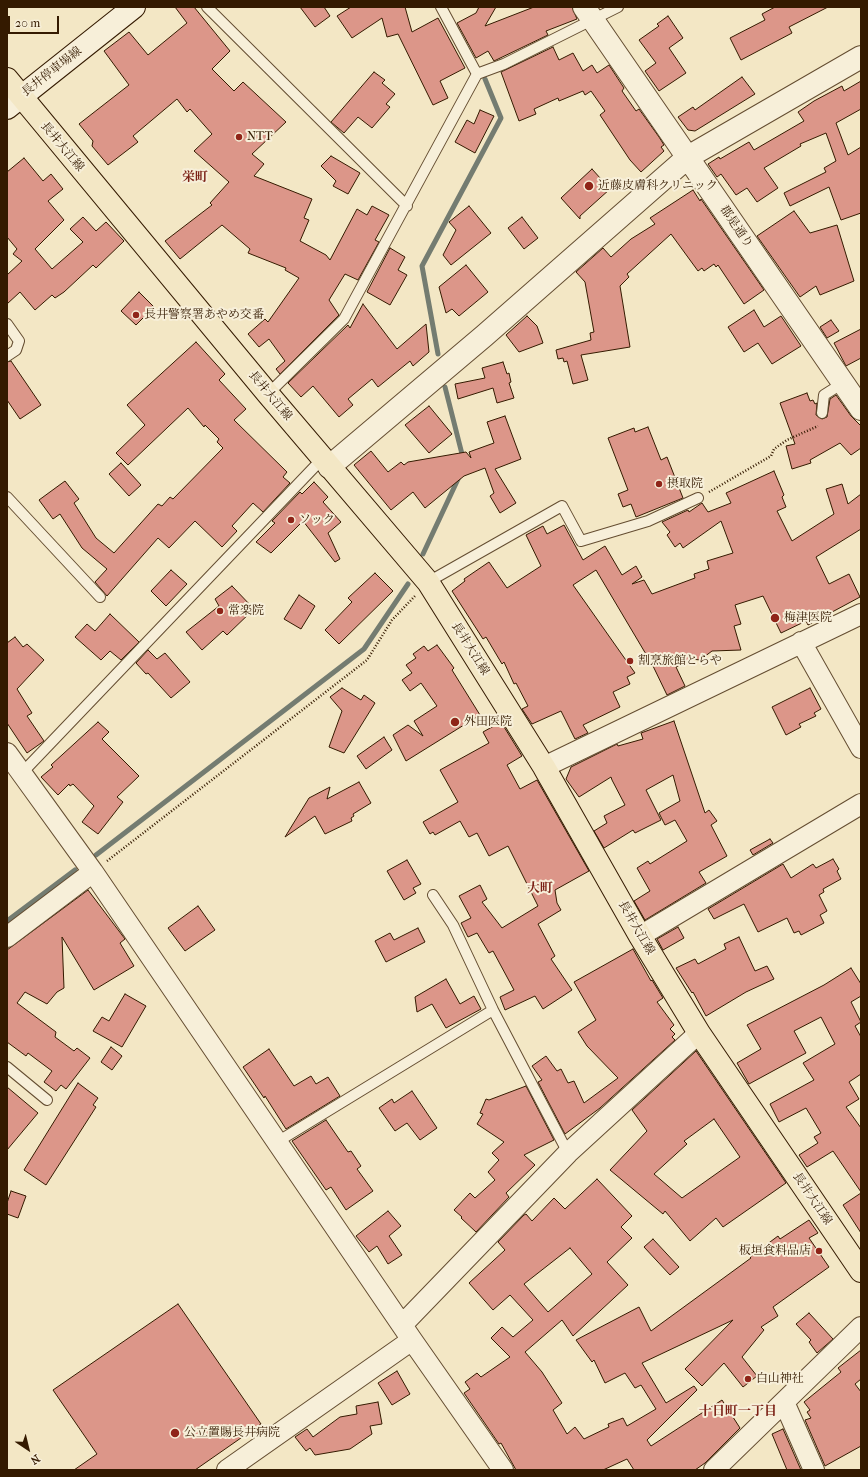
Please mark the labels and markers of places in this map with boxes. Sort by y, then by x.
place label: NTT [247,130,273,144]
marker: NTT [234,132,244,142]
place label: 近藤皮膚科クリニック [598,179,718,193]
marker: 近藤皮膚科クリニック [583,180,595,192]
place label: 長井警察署あやめ交番 [144,308,264,322]
marker: 長井警察署あやめ交番 [131,310,141,320]
place label: 摂取院 [667,477,703,491]
marker: 摂取院 [654,479,664,489]
place label: ソック [299,513,335,527]
marker: ソック [286,515,296,525]
place label: 常楽院 [228,604,264,618]
marker: 常楽院 [215,606,225,616]
place label: 梅津医院 [784,611,832,625]
marker: 梅津医院 [769,612,781,624]
place label: 割烹旅館とらや [638,654,722,668]
marker: 割烹旅館とらや [625,656,635,666]
place label: 外田医院 [464,715,512,729]
marker: 外田医院 [449,716,461,728]
place label: 板垣食料品店 [739,1244,811,1258]
marker: 板垣食料品店 [814,1246,824,1256]
place label: 白山神社 [756,1372,804,1386]
marker: 白山神社 [743,1374,753,1384]
place label: 公立置賜長井病院 [184,1426,280,1440]
marker: 公立置賜長井病院 [169,1427,181,1439]

